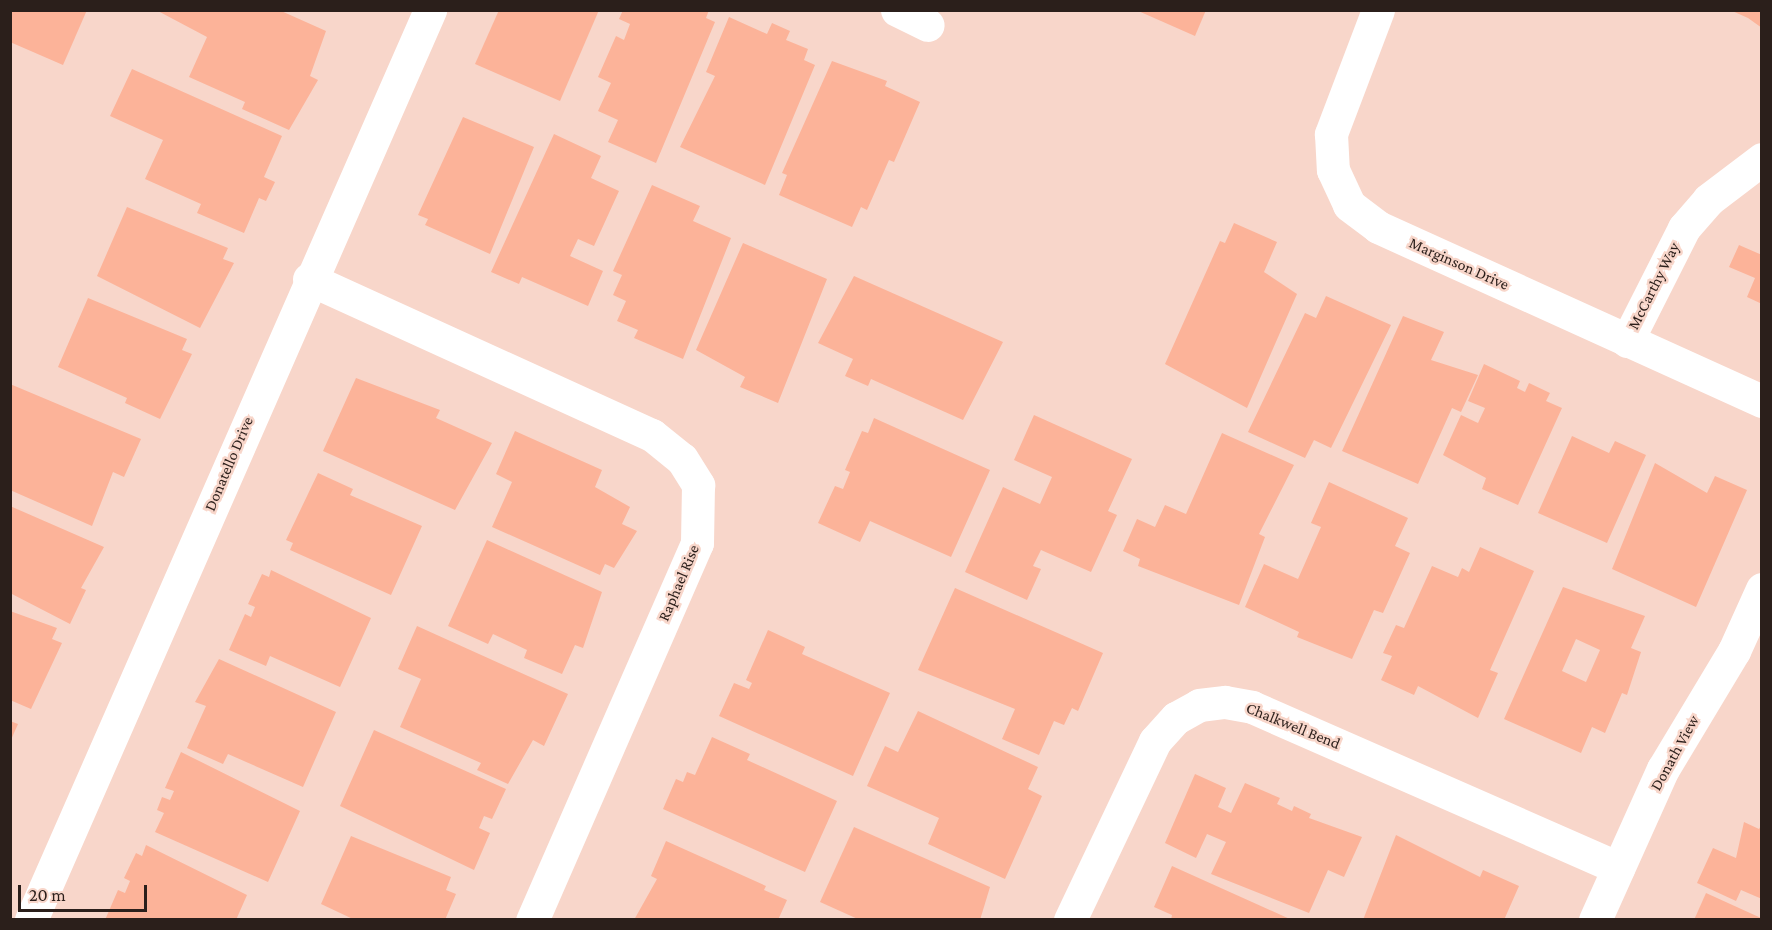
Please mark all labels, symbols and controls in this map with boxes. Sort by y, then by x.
street label: Marginson Drive [1406,233,1512,295]
street label: McCarthy Way [1624,239,1684,333]
street label: Donatello Drive [200,414,258,514]
street label: Raphael Rise [654,542,704,624]
street label: Chalkwell Bend [1243,698,1343,754]
street label: Donath View [1646,712,1704,794]
scale bar [21,873,150,911]
text: 20 m [29,885,66,905]

